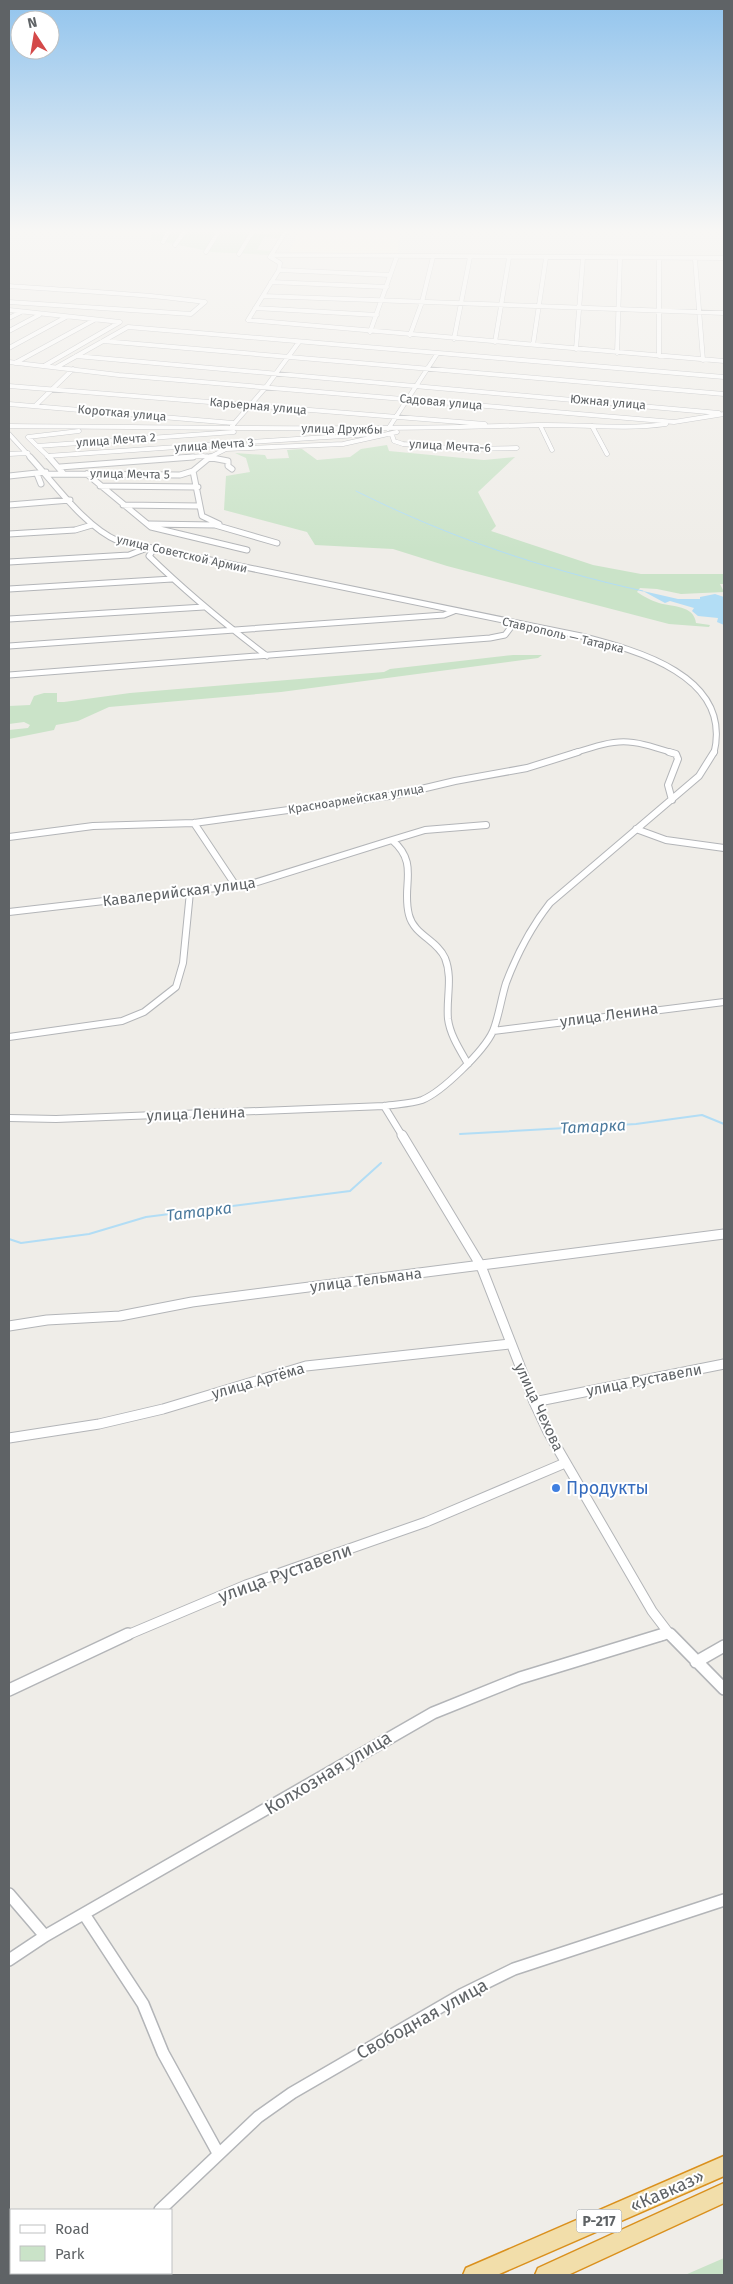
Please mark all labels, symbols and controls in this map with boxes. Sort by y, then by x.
north arrow [10,10,60,60]
text: N [26,13,39,32]
street label: Садовая улица [399,391,483,413]
street label: Южная улица [569,392,647,412]
street label: Карьерная улица [209,395,307,417]
street label: Короткая улица [77,402,167,424]
street label: улица Дружбы [301,421,383,437]
street label: улица Мечта 2 [76,430,156,450]
street label: улица Мечта 3 [174,435,254,455]
street label: улица Мечта-6 [409,437,491,455]
street label: улица Мечта 5 [90,466,170,482]
street label: улица Советской Армии [115,532,249,576]
street label: Ставрополь — Татарка [501,614,625,656]
street label: Красноармейская улица [287,781,425,817]
street label: Кавалерийская улица [101,874,257,910]
street label: улица Ленина [559,999,659,1031]
street label: улица Ленина [146,1103,246,1125]
water label: Татарка [560,1115,626,1138]
water label: Татарка [165,1198,233,1225]
street label: улица Тельмана [309,1264,423,1296]
street label: улица Артёма [210,1359,306,1403]
street label: улица Чехова [511,1360,567,1454]
street label: улица Руставели [585,1360,703,1400]
place label: Продукты [566,1477,649,1499]
marker: Продукты [550,1482,562,1494]
street label: улица Руставели [215,1539,355,1607]
street label: Колхозная улица [261,1726,395,1820]
street label: Свободная улица [353,1974,491,2064]
street label: «Кавказ» [627,2165,707,2217]
legend [10,2209,172,2274]
road number: Р-217 [576,2210,622,2232]
text: Road [55,2220,90,2238]
text: Park [55,2245,85,2263]

